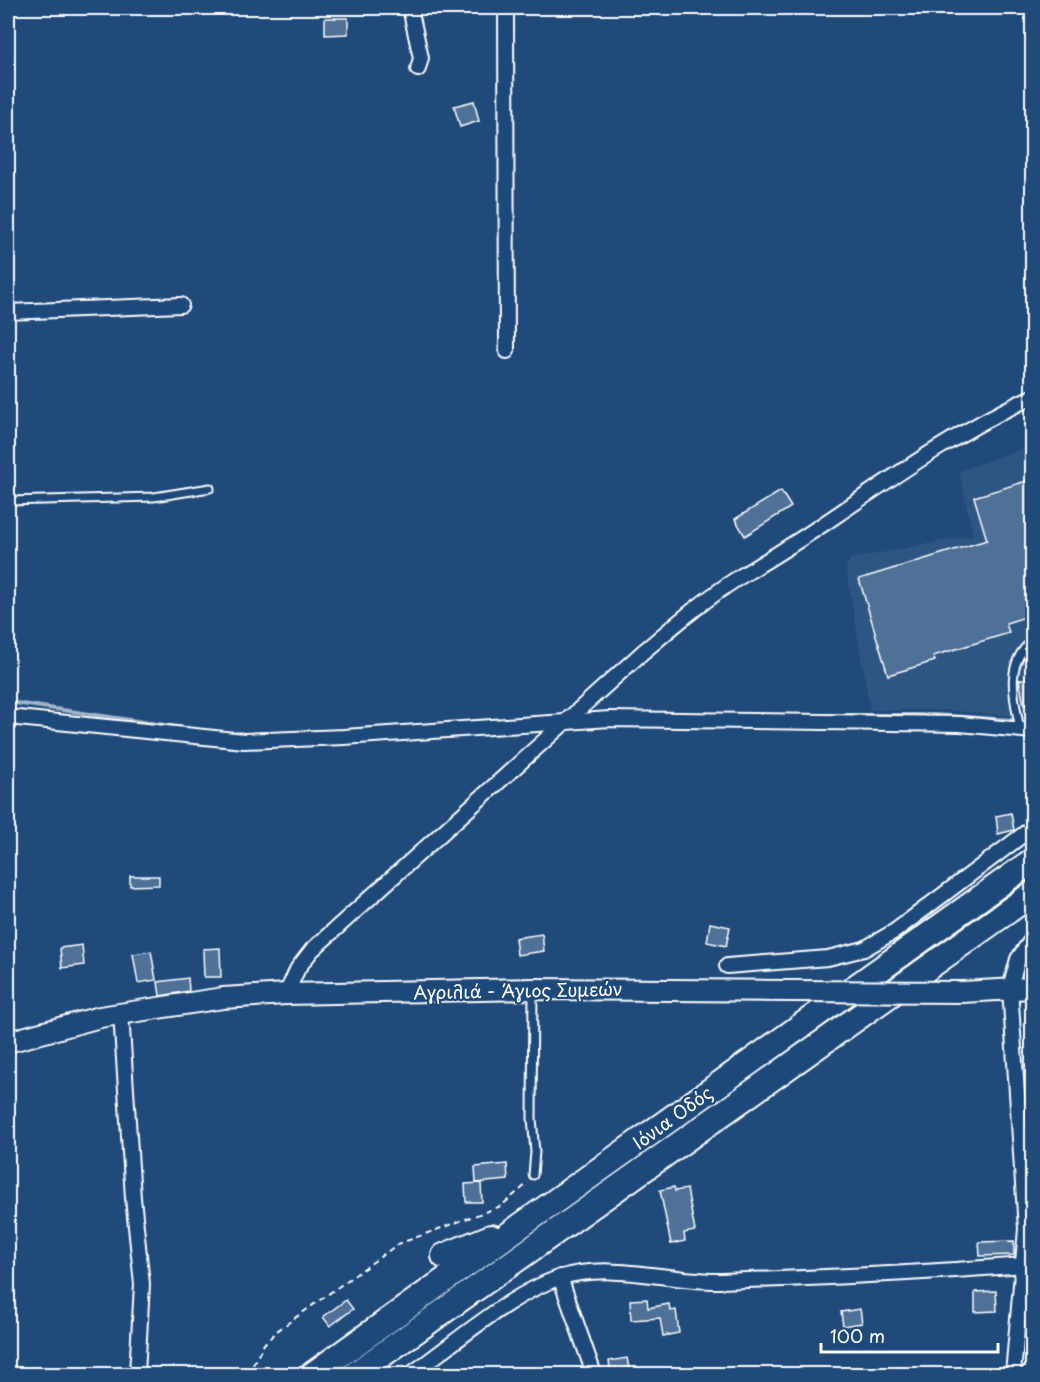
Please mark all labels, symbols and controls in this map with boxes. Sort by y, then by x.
street label: Αγριλιά - Άγιος Συμεών [413,975,623,1005]
street label: Ιόνια Οδός [626,1079,718,1155]
scale bar [821,1316,998,1354]
text: 100 m [830,1322,885,1349]

